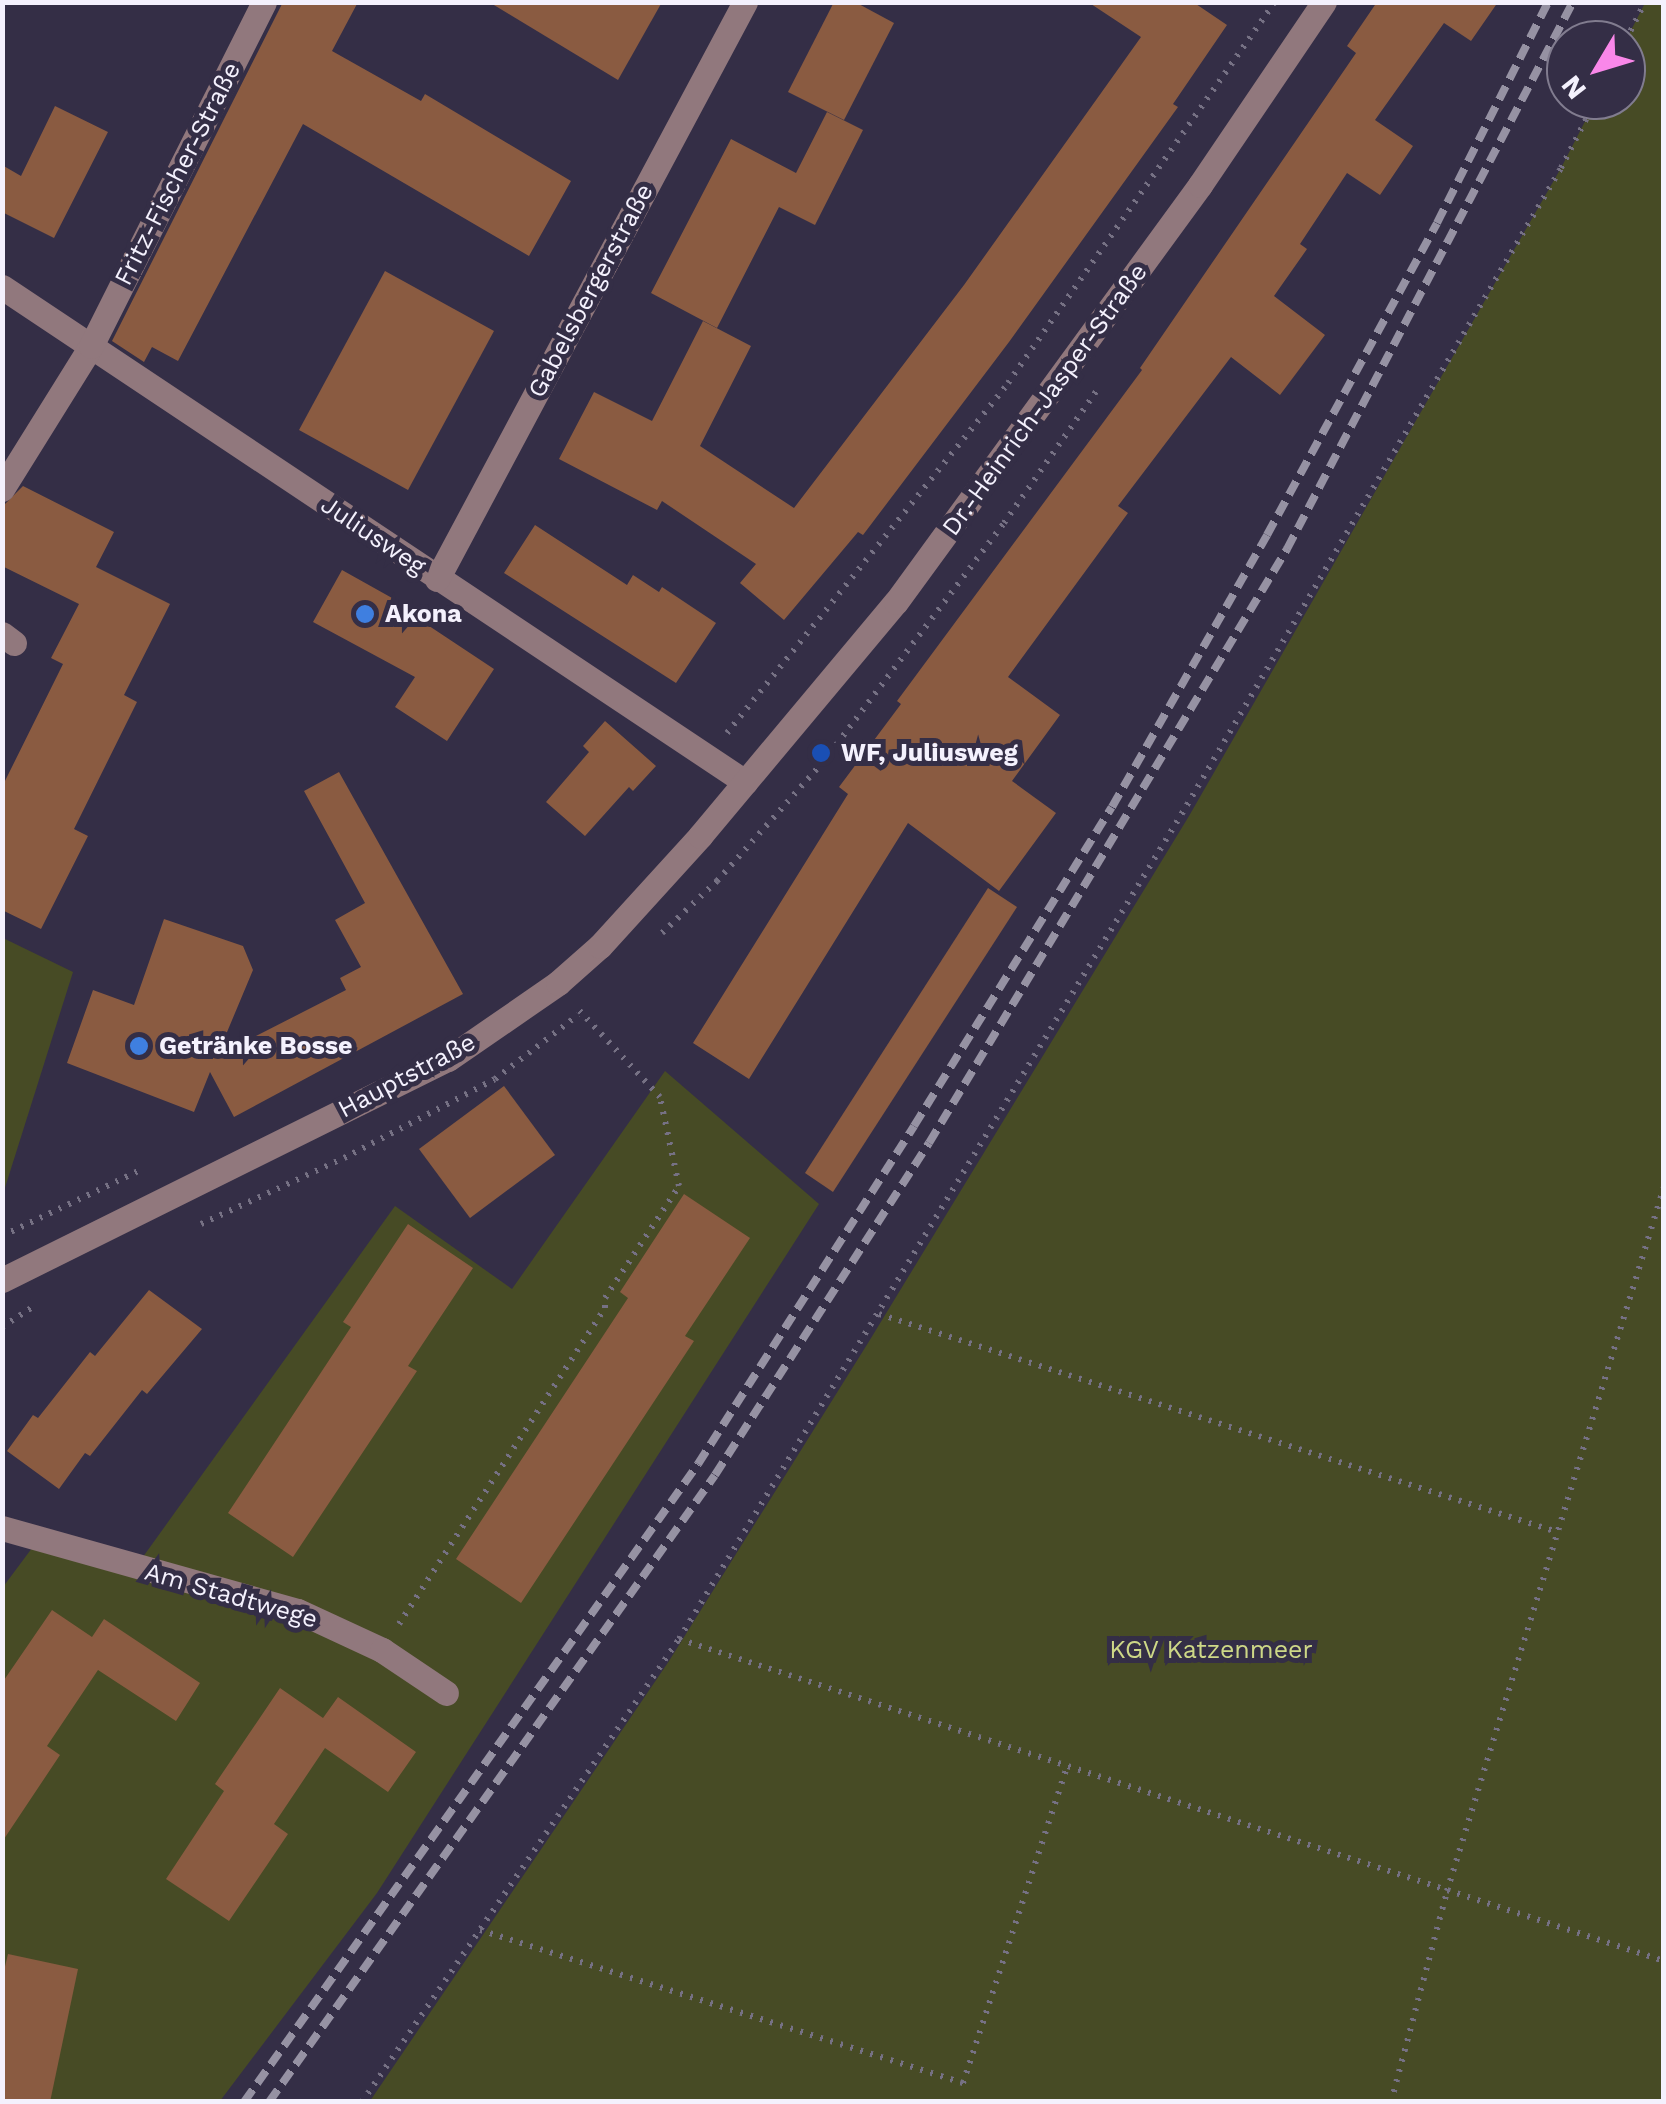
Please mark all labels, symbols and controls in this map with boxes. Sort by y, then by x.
north arrow [1546,20,1646,120]
street label: Fritz-Fischer-Straße [109,57,247,291]
text: N [1554,69,1593,106]
street label: Gabelsbergerstraße [522,179,660,403]
street label: Dr.-Heinrich-Jasper-Straße [936,258,1154,542]
street label: Juliusweg [315,490,431,582]
place label: Akona [385,599,462,629]
marker: Akona [354,603,376,625]
place label: WF, Juliusweg [841,738,1018,768]
marker: WF, Juliusweg [810,742,832,764]
street label: Hauptstraße [333,1027,481,1125]
place label: Getränke Bosse [159,1031,353,1061]
marker: Getränke Bosse [128,1035,150,1057]
street label: Am Stadtwege [141,1557,321,1635]
park label: KGV Katzenmeer [1109,1635,1313,1665]

